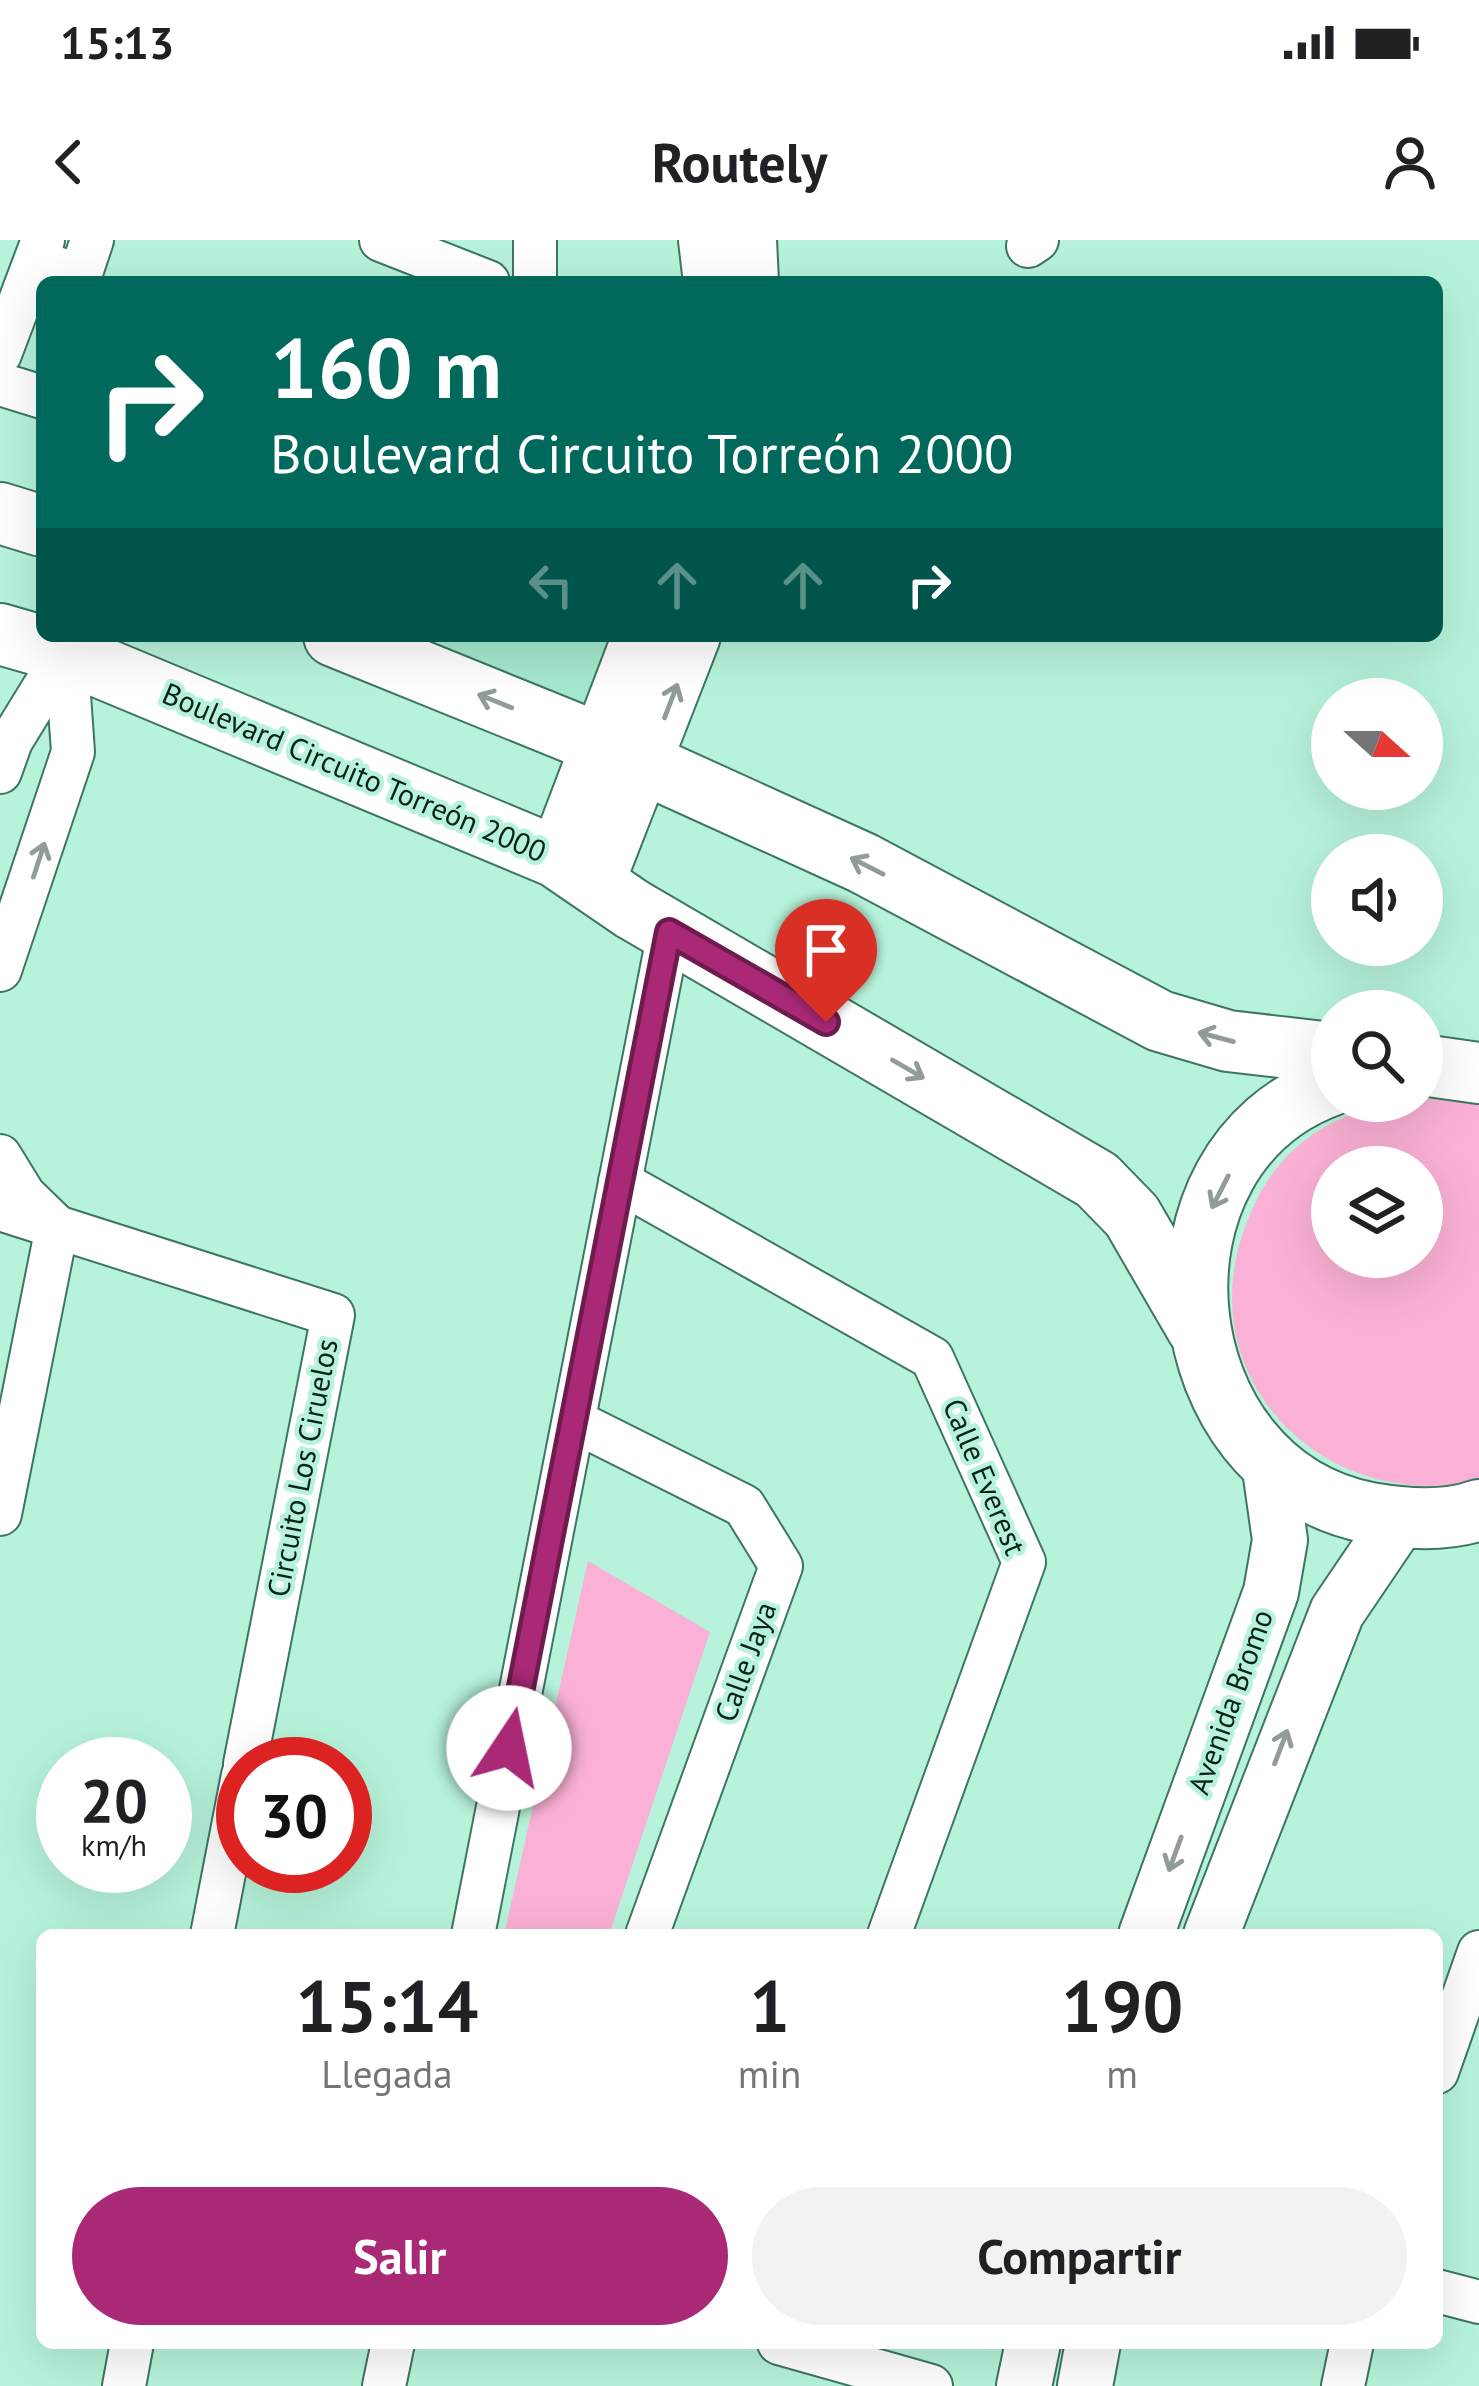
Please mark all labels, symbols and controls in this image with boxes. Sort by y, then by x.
text: 15:13 [60,13,174,71]
text: Routely [652,127,827,197]
icon: back [36,129,102,195]
icon: person [1377,129,1443,195]
text: 160 m [270,312,502,421]
icon: right [72,324,228,480]
text: Boulevard Circuito Torreón 2000 [270,418,1013,488]
icon: left [518,552,584,618]
icon: ahead [644,552,710,618]
icon: ahead [770,552,836,618]
icon: right [896,552,962,618]
street label: Boulevard Circuito Torreón 2000 [157,673,552,870]
north arrow [1311,678,1443,810]
map controls [1311,678,1443,1278]
one-way arrow [662,683,684,720]
one-way arrow [477,689,514,710]
button: sound [1311,834,1443,966]
one-way arrow [29,842,51,880]
one-way arrow [850,853,885,876]
pin [775,899,877,1022]
icon: arrive [793,917,859,983]
button: search [1311,990,1443,1122]
one-way arrow [1198,1025,1236,1047]
one-way arrow [890,1057,925,1081]
button: layers [1311,1146,1443,1278]
one-way arrow [1207,1174,1230,1209]
street label: Circuito Los Ciruelos [257,1336,346,1600]
street label: Calle Everest [935,1392,1036,1560]
street label: Calle Jaya [705,1596,784,1727]
street label: Avenida Bromo [1178,1604,1281,1799]
position arrow [446,1685,572,1811]
one-way arrow [1272,1729,1294,1766]
speed limit sign: 30 [216,1737,372,1893]
text: 20 [80,1761,148,1839]
text: km/h [81,1825,147,1864]
one-way arrow [1163,1835,1184,1872]
text: 15:14 [296,1959,478,2052]
text: 1 [749,1959,790,2052]
text: 190 [1061,1959,1183,2052]
text: Llegada [321,2048,453,2099]
text: min [738,2048,801,2099]
text: m [1106,2048,1138,2099]
button: Salir [72,2187,728,2325]
button: Compartir [752,2187,1407,2325]

